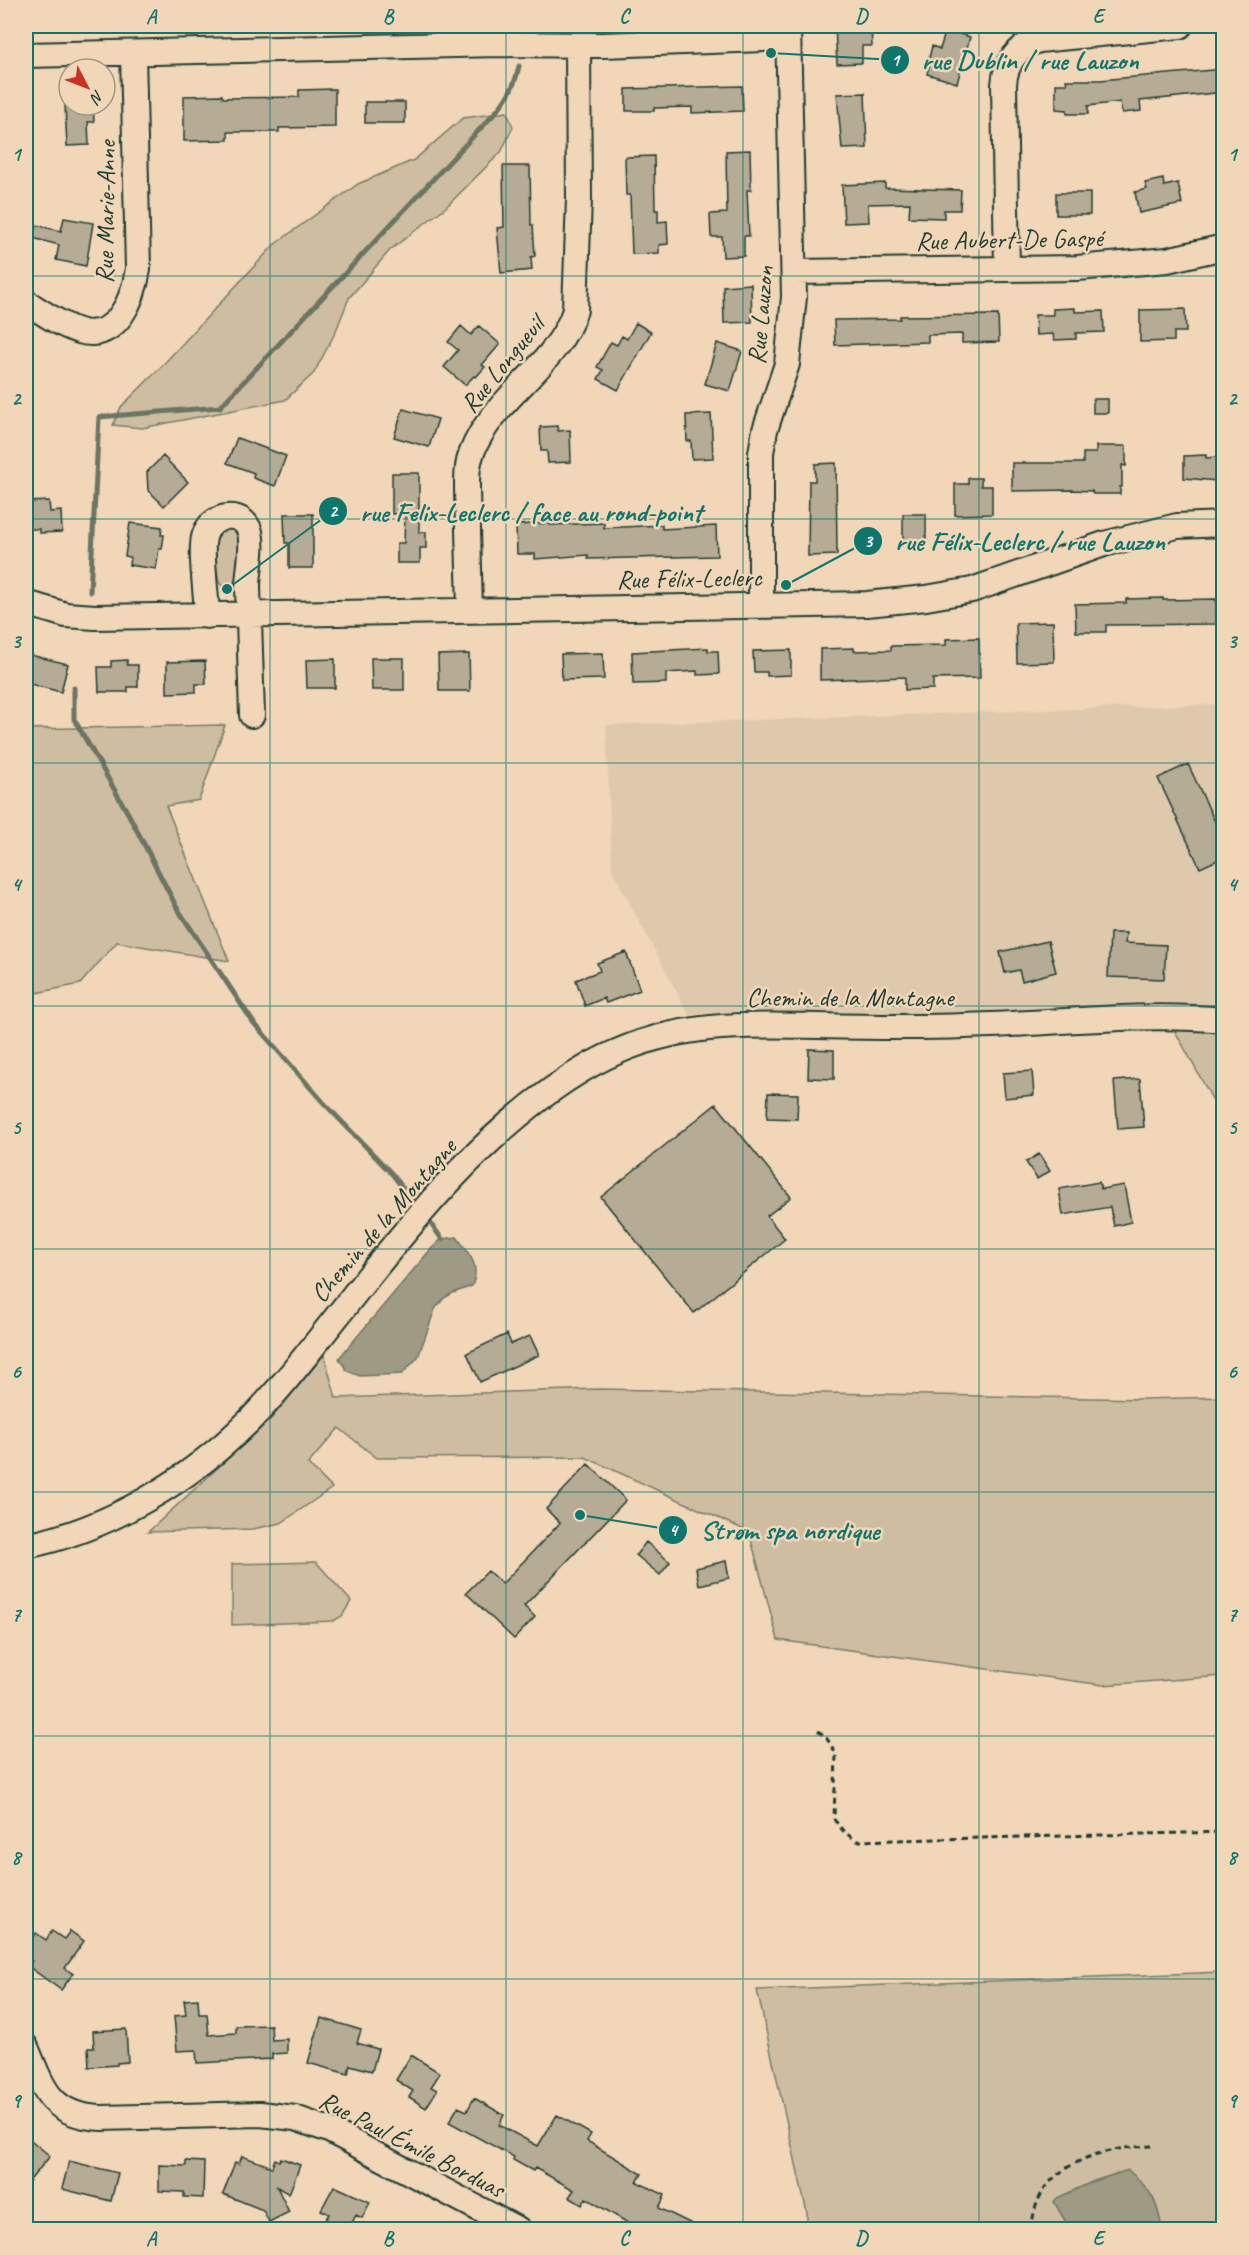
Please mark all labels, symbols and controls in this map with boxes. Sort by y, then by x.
text: A [146,4,158,29]
text: B [383,4,395,29]
text: C [619,4,631,29]
text: D [855,4,869,29]
text: E [1093,4,1107,29]
callout: rue Dublin / rue Lauzon [880,38,1151,83]
text: rue Dublin / rue Lauzon [921,43,1139,77]
text: 1 [891,49,901,71]
north arrow [57,57,117,117]
text: N [85,86,108,109]
street label: Rue Marie-Anne [88,138,123,284]
text: 1 [12,142,23,167]
text: 1 [1228,142,1239,167]
street label: Rue Aubert-De Gaspé [915,221,1106,258]
street label: Rue Lauzon [740,264,781,366]
street label: Rue Longueuil [453,305,555,420]
text: 2 [12,386,23,411]
text: 2 [1228,386,1239,411]
callout: rue Felix-Leclerc / face au rond-point [318,489,715,534]
text: rue Felix-Leclerc / face au rond-point [360,495,706,529]
text: 2 [329,500,339,522]
callout: rue Félix-Leclerc / rue Lauzon [853,518,1177,563]
text: rue Félix-Leclerc / rue Lauzon [895,524,1166,558]
text: 3 [864,530,874,552]
street label: Rue Félix-Leclerc [616,561,764,596]
text: 3 [12,629,23,654]
text: 3 [1228,629,1239,654]
text: 4 [12,872,24,897]
text: 4 [1228,872,1240,897]
street label: Chemin de la Montagne [747,981,956,1014]
text: 5 [12,1115,23,1140]
text: 5 [1228,1115,1239,1140]
street label: Chemin de la Montagne [303,1130,465,1309]
text: 6 [11,1359,22,1384]
text: 6 [1227,1359,1238,1384]
callout: Strøm spa nordique [658,1507,892,1552]
text: Strøm spa nordique [700,1513,882,1547]
text: 4 [669,1519,679,1541]
text: 7 [12,1602,23,1627]
text: 7 [1228,1602,1239,1627]
text: 8 [12,1845,24,1870]
text: 8 [1228,1845,1240,1870]
street label: Rue Paul Émile Borduas [314,2084,512,2206]
text: 9 [12,2088,23,2113]
text: 9 [1228,2088,1239,2113]
text: A [146,2226,158,2251]
text: B [383,2226,395,2251]
text: C [619,2226,631,2251]
text: D [855,2226,869,2251]
text: E [1093,2226,1107,2251]

